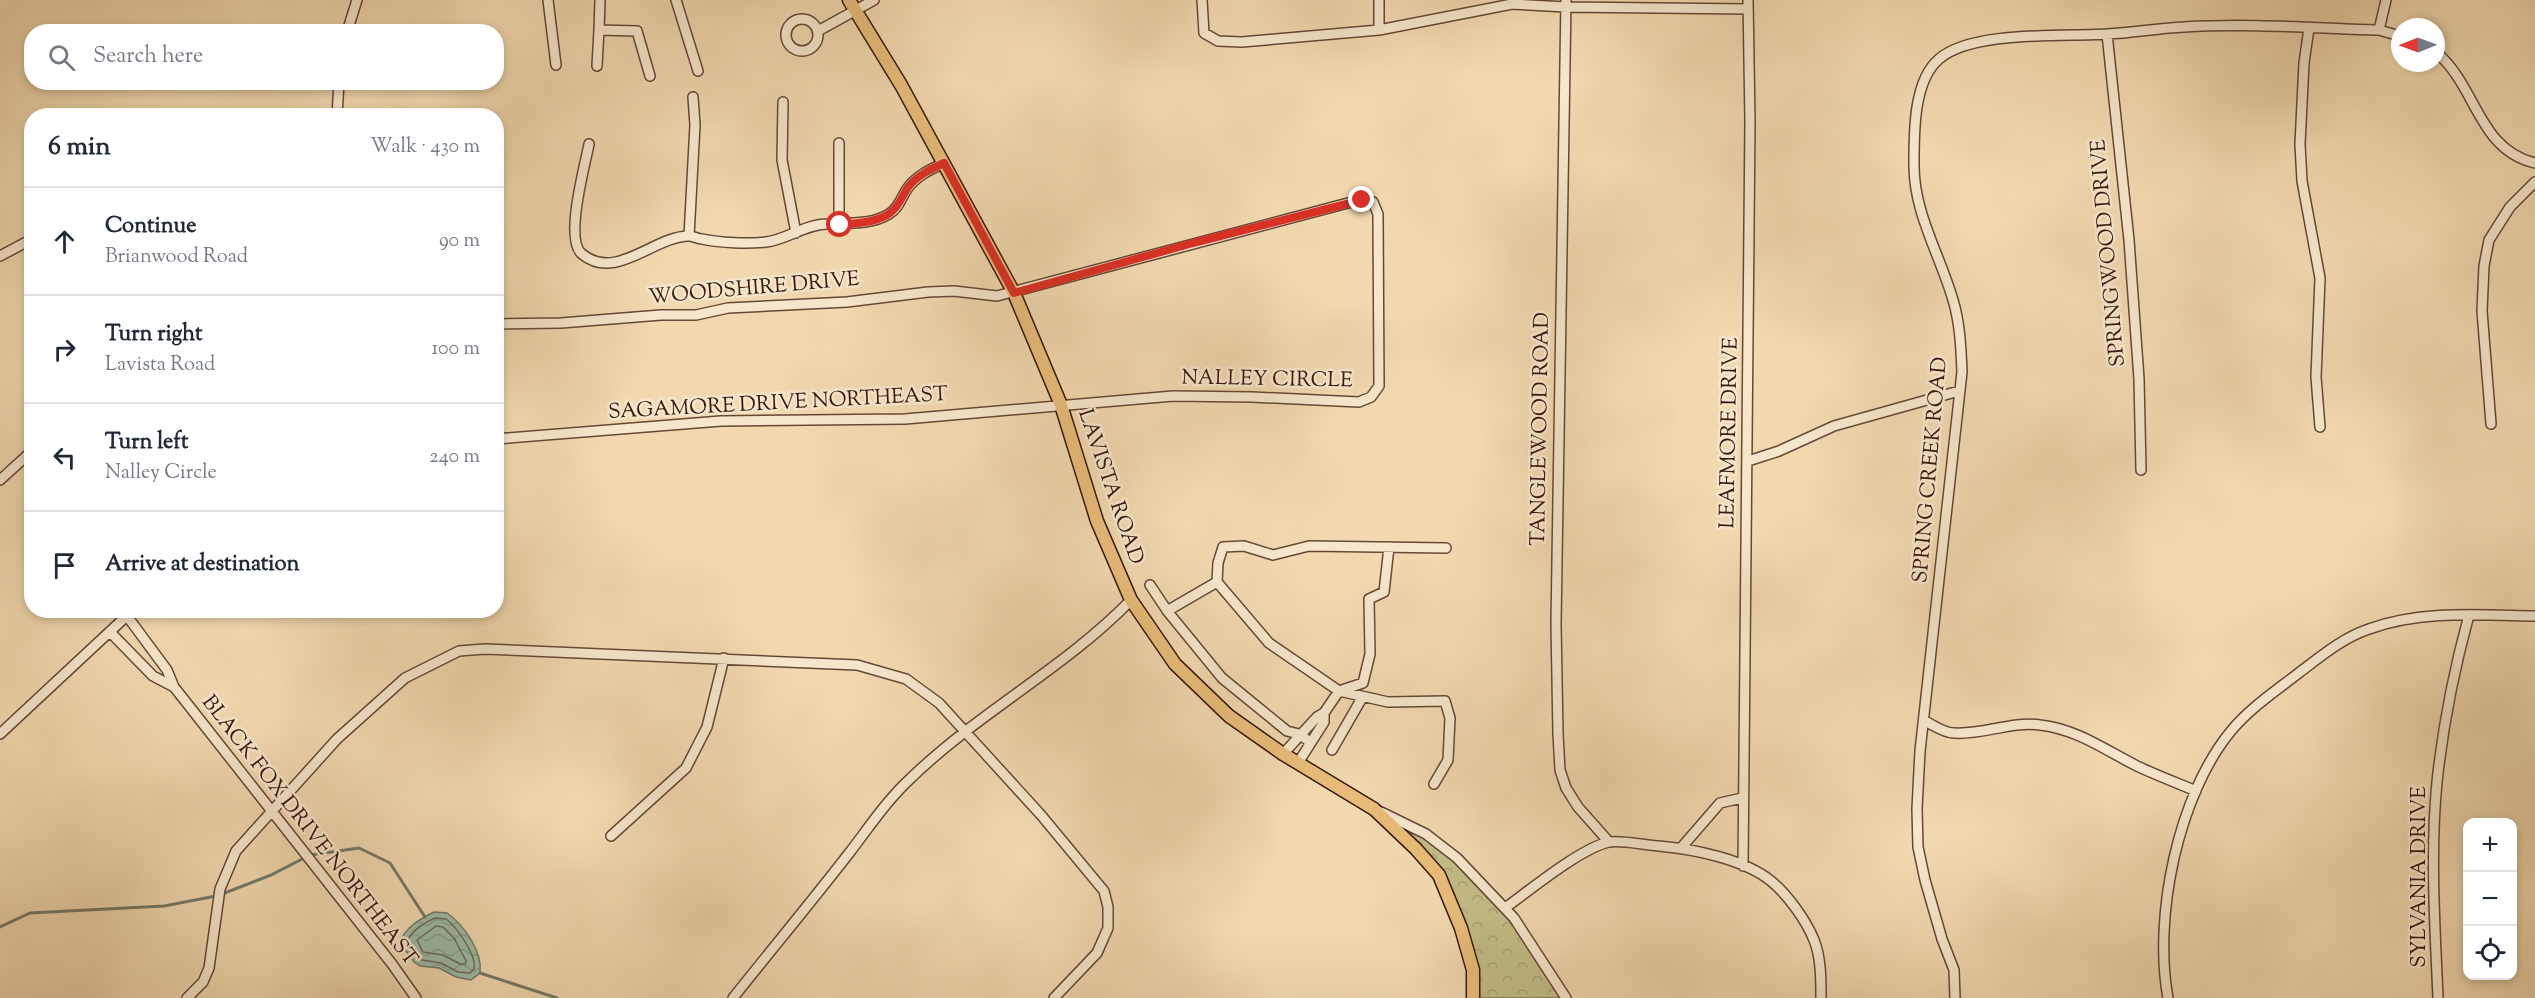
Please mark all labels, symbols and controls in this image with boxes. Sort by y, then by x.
north arrow [2391,18,2445,72]
search box [24,24,504,90]
icon: search [45,41,78,74]
text: Search here [93,41,203,73]
text: 6 min [48,129,111,166]
text: Walk · 430 m [370,133,480,162]
street label: SPRINGWOOD DRIVE [2084,138,2134,368]
route end [1348,186,1374,212]
text: Continue [105,211,196,243]
route start [826,211,852,237]
icon: ahead [48,225,81,258]
text: 90 m [439,227,480,256]
text: Brianwood Road [105,243,248,272]
street label: WOODSHIRE DRIVE [647,265,861,313]
street label: TANGLEWOOD ROAD [1524,312,1558,546]
text: Turn right [105,319,202,351]
icon: right [48,333,81,366]
text: 100 m [431,335,480,364]
street label: LEAFMORE DRIVE [1713,337,1747,529]
text: Lavista Road [105,351,215,380]
street label: SPRING CREEK ROAD [1906,356,1956,584]
street label: NALLEY CIRCLE [1181,364,1353,397]
street label: SAGAMORE DRIVE NORTHEAST [607,380,949,428]
street label: LAVISTA ROAD [1069,405,1151,569]
text: Turn left [105,427,188,459]
icon: left [48,441,81,474]
text: 240 m [429,443,480,472]
text: Nalley Circle [105,459,217,488]
icon: arrive [48,549,81,582]
text: Arrive at destination [105,549,300,581]
street label: BLACK FOX DRIVE NORTHEAST [194,689,425,973]
street label: SYLVANIA DRIVE [2405,786,2435,968]
map controls [2463,818,2517,980]
button: + [2463,818,2517,872]
button: − [2463,872,2517,926]
button: locate [2463,926,2517,980]

